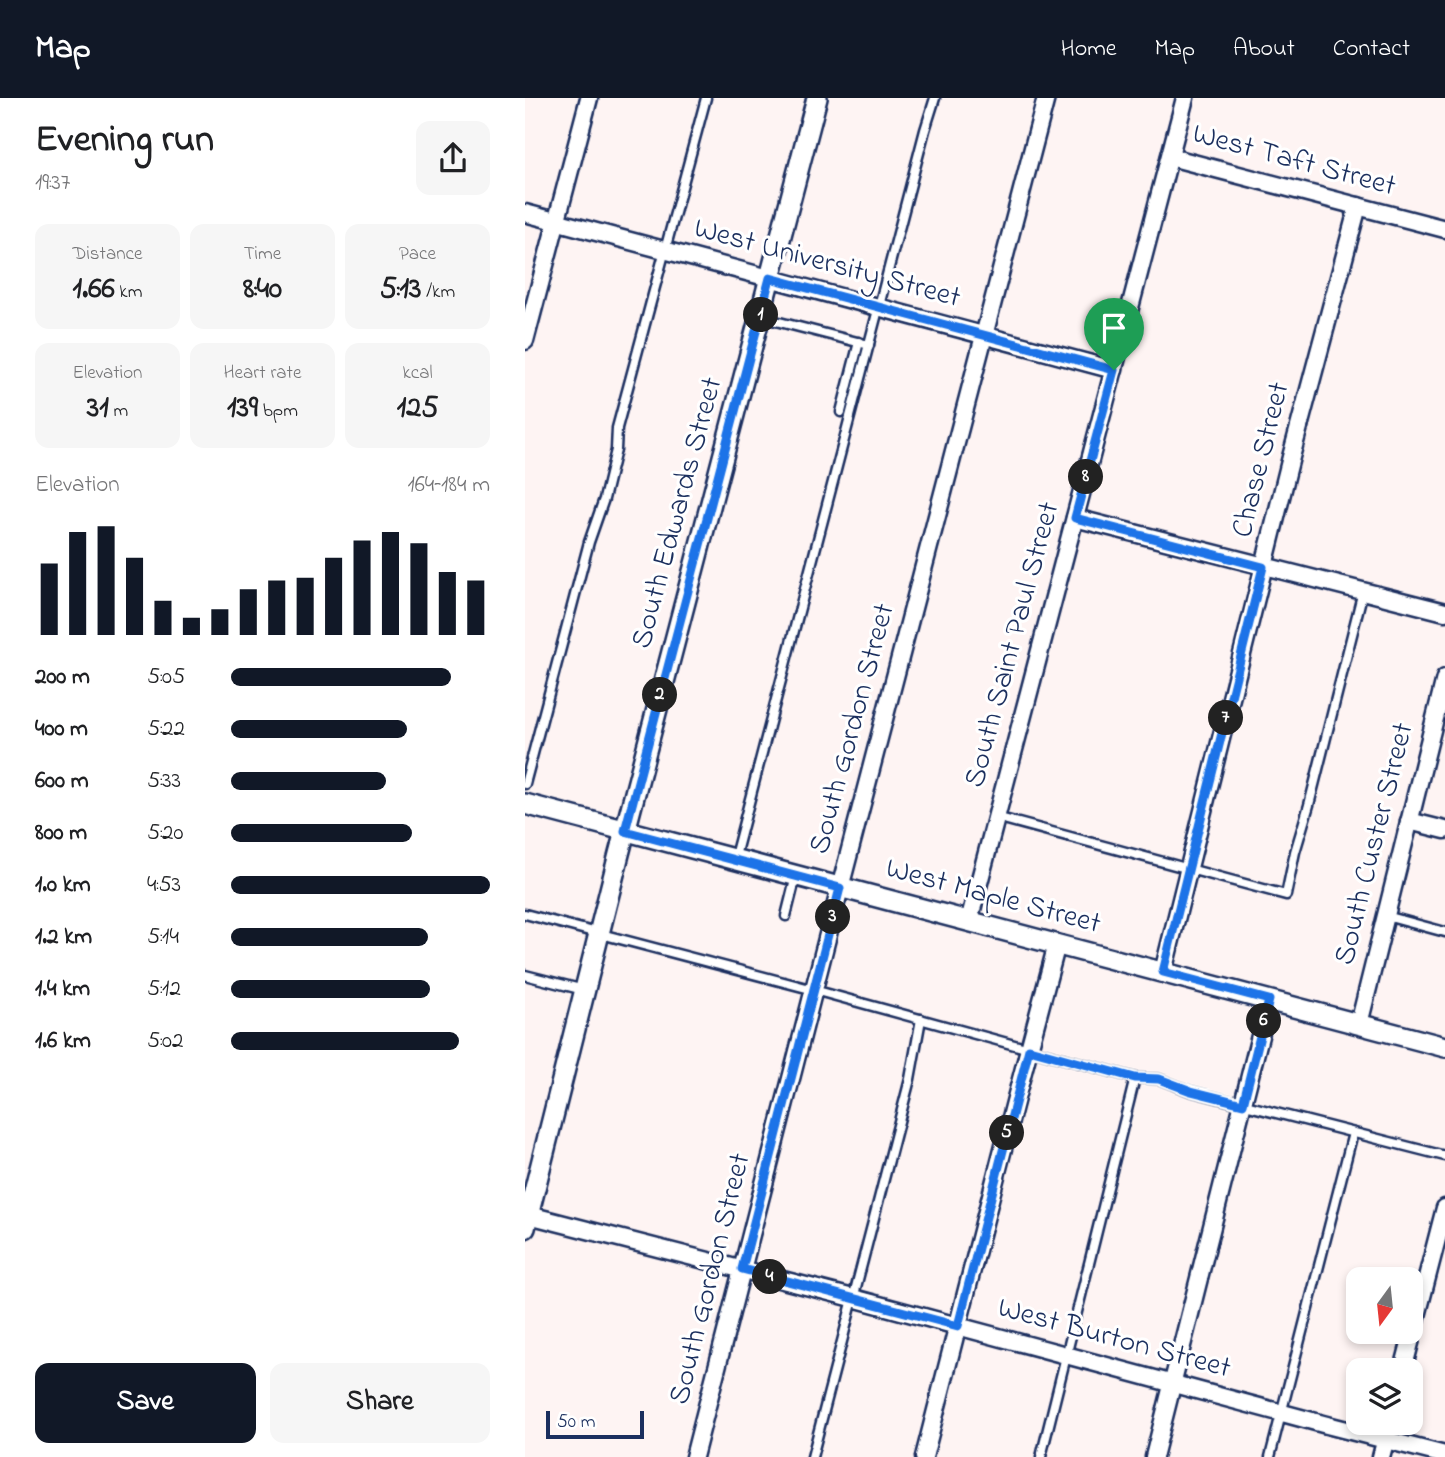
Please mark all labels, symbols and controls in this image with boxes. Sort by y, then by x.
text: Map [35,25,91,73]
text: Home [1061,32,1117,67]
text: Map [1155,32,1195,67]
text: About [1233,32,1295,67]
text: Contact [1333,32,1410,67]
text: Evening run [35,113,214,169]
street label: West Taft Street [1187,113,1401,209]
button: share [416,121,490,195]
text: 19:37 [35,167,70,200]
street label: West University Street [689,207,965,321]
text: Distance [73,241,143,268]
text: Time [244,241,281,268]
text: Pace [399,241,436,268]
text: 1.66 [73,268,115,312]
text: 8:40 [243,268,282,312]
text: 5:13 [380,268,421,312]
text: km [115,279,142,306]
text: /km [421,279,455,306]
pin: 1 [743,298,779,332]
pin [1084,298,1144,370]
text: 1 [757,301,764,328]
icon: arrive [1095,309,1133,347]
text: Elevation [73,360,142,387]
text: Heart rate [224,360,301,387]
text: kcal [402,360,433,387]
street label: South Edwards Street [621,372,735,654]
street label: Chase Street [1221,378,1303,542]
text: 31 [87,387,109,431]
text: 139 [227,387,258,431]
text: 125 [397,387,438,431]
text: m [109,398,128,425]
text: bpm [258,398,298,425]
pin: 8 [1069,460,1103,494]
text: 8 [1082,463,1089,490]
text: Elevation [35,469,120,502]
text: 164–184 m [407,469,490,502]
street label: South Saint Paul Street [954,497,1072,793]
street label: South Gordon Street [798,599,908,859]
text: 200 m [35,661,90,694]
text: 5:05 [147,661,185,694]
pin: 2 [643,678,677,712]
text: 2 [655,681,664,708]
pin: 7 [1209,700,1243,736]
text: 7 [1222,704,1229,731]
text: 400 m [35,713,88,746]
text: 5:22 [147,713,185,746]
street label: South Custer Street [1324,718,1426,970]
text: 600 m [35,765,89,798]
text: 5:33 [147,765,181,798]
text: 800 m [35,817,87,850]
text: 5:20 [147,817,183,850]
street label: West Maple Street [881,847,1105,947]
text: 1.0 km [35,869,91,902]
text: 4:53 [147,869,181,902]
pin: 3 [815,900,851,934]
text: 3 [829,903,836,930]
text: 1.2 km [35,921,92,954]
text: 5:14 [147,921,179,954]
text: 1.4 km [35,973,90,1006]
text: 5:12 [147,973,181,1006]
pin: 6 [1247,1004,1281,1038]
text: 6 [1259,1007,1268,1034]
text: 1.6 km [35,1025,91,1058]
text: 5:02 [147,1025,183,1058]
pin: 5 [989,1116,1025,1150]
text: 5 [1001,1119,1012,1146]
street label: South Gordon Street [658,1149,764,1409]
pin: 4 [753,1260,787,1294]
text: 4 [766,1263,773,1290]
north arrow [1346,1267,1423,1344]
map controls [1346,1267,1423,1435]
street label: West Burton Street [993,1287,1235,1391]
button: layers [1346,1358,1423,1435]
button: Save [35,1363,256,1443]
button: Share [270,1363,490,1443]
scale bar [546,1408,644,1440]
text: 50 m [557,1409,596,1436]

